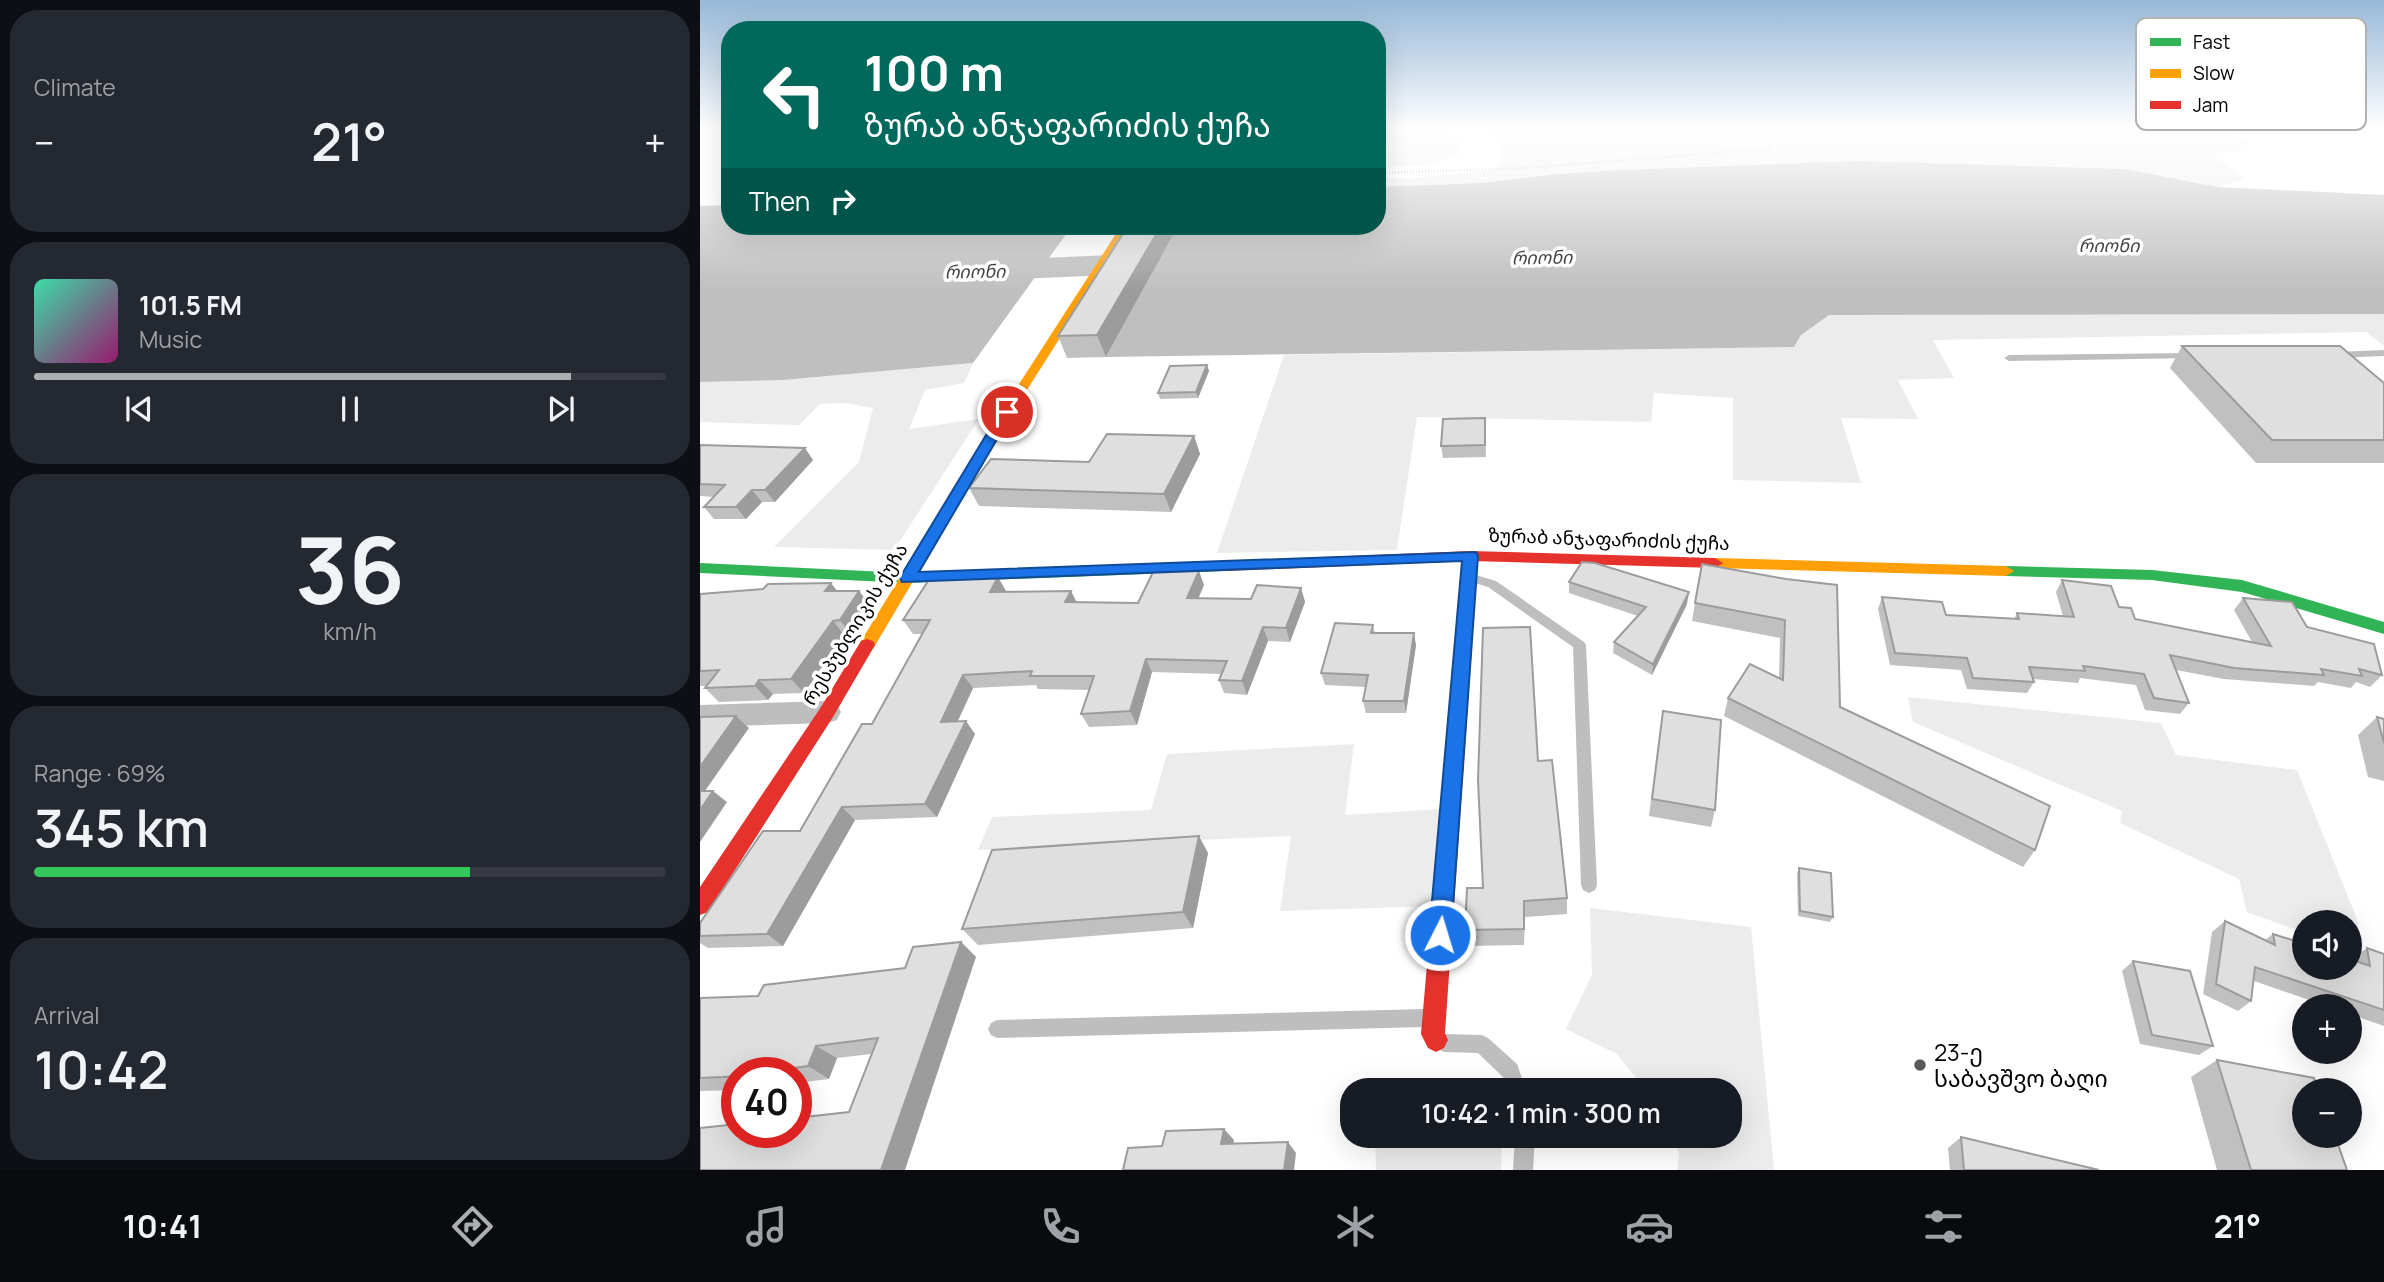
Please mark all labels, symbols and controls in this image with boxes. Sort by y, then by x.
legend [2136,18,2366,130]
text: Fast [2193,29,2230,55]
text: 100 m [864,39,1004,106]
icon: left [749,49,840,140]
text: Slow [2193,60,2235,86]
text: Climate [34,71,116,103]
text: Jam [2193,92,2228,118]
text: ზურაბ ანჯაფარიძის ქუჩა [864,103,1271,147]
text: 21° [311,106,387,177]
text: − [34,116,55,168]
text: + [644,116,666,168]
icon: right [824,182,862,220]
text: Then [749,183,810,219]
water label: რიონი [2079,233,2140,257]
water label: რიონი [1512,244,1573,270]
water label: რიონი [945,258,1006,284]
text: 101.5 FM [139,287,242,323]
text: Music [139,323,202,355]
pin [977,382,1037,442]
icon: previous [120,390,158,428]
icon: pause [331,390,369,428]
icon: next [542,390,580,428]
icon: arrive [988,393,1026,431]
text: 36 [295,507,405,631]
street label: ზურაბ ანჯაფარიძის ქუჩა [1488,522,1730,556]
street label: რესპუბლიკის ქუჩა [796,538,914,710]
text: km/h [323,615,377,647]
text: Range · 69% [34,757,165,789]
text: 345 km [34,792,209,863]
position arrow [1403,898,1477,972]
map controls [2292,910,2362,1148]
button: sound [2292,910,2362,980]
button: + [2292,994,2362,1064]
text: Arrival [34,999,100,1031]
text: 10:42 [34,1034,168,1105]
place label: 23-ე საბავშვო ბაღი [1934,1036,2108,1094]
speed limit sign: 40 [721,1057,812,1148]
marker: 23-ე საბავშვო ბაღი [1912,1057,1928,1073]
button: − [2292,1078,2362,1148]
text: 10:42 · 1 min · 300 m [1421,1095,1661,1131]
icon: directions [448,1202,497,1251]
icon: music [742,1202,791,1251]
icon: phone [1036,1202,1085,1251]
icon: climate [1331,1202,1380,1251]
icon: car [1625,1202,1674,1251]
icon: filters [1919,1202,1968,1251]
text: 10:41 [123,1204,202,1248]
text: 21° [2214,1204,2261,1248]

